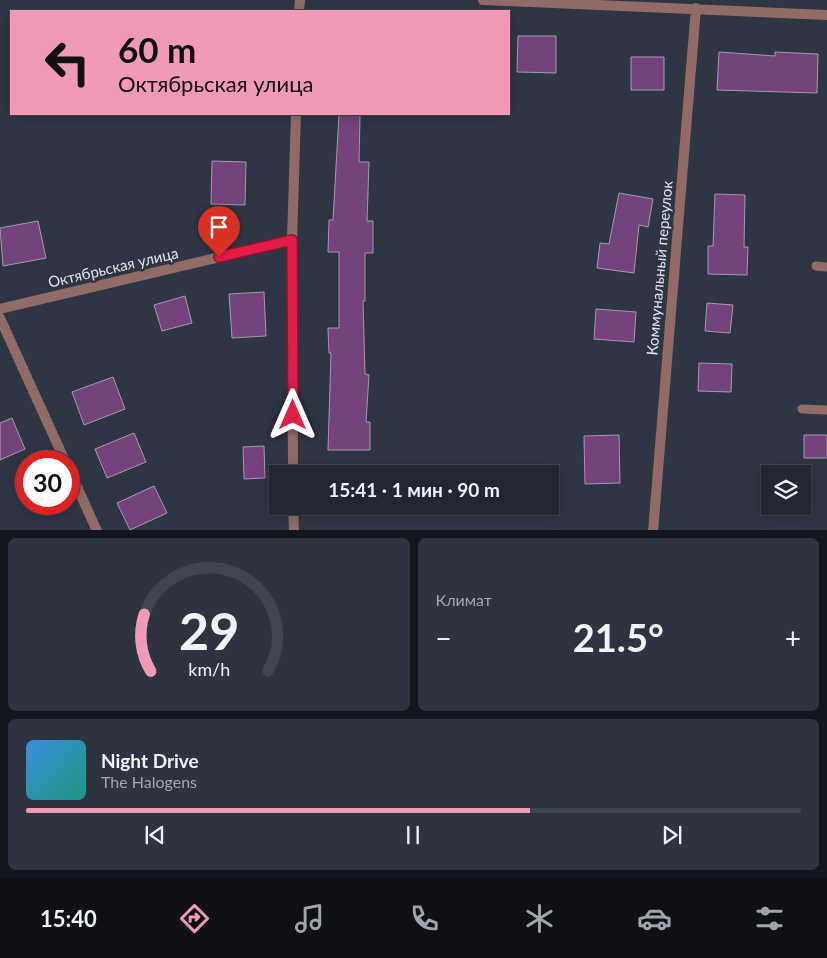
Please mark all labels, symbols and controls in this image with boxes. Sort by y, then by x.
text: 60 m [118,28,196,70]
icon: left [35,30,100,95]
text: Октябрьская улица [118,70,313,97]
street label: Коммунальный переулок [642,180,676,356]
pin [198,206,240,257]
icon: arrive [205,213,233,241]
street label: Октябрьская улица [46,243,180,291]
position arrow [266,388,318,440]
speed limit sign: 30 [15,450,80,515]
map controls [761,465,811,515]
button: layers [761,465,811,515]
text: 15:41 · 1 мин · 90 m [328,478,500,501]
text: Климат [436,590,492,609]
text: 29 [179,599,239,661]
text: 21.5° [573,614,664,660]
text: − [436,621,452,655]
text: + [785,621,801,655]
text: km/h [188,658,230,680]
text: Night Drive [101,749,199,772]
text: The Halogens [101,772,197,791]
icon: previous [141,821,169,849]
icon: pause [399,821,427,849]
icon: next [658,821,686,849]
icon: directions [177,901,212,936]
icon: music [292,901,327,936]
icon: phone [407,901,442,936]
icon: climate [522,901,557,936]
icon: car [637,901,672,936]
icon: filters [752,901,787,936]
text: 15:40 [40,905,97,932]

